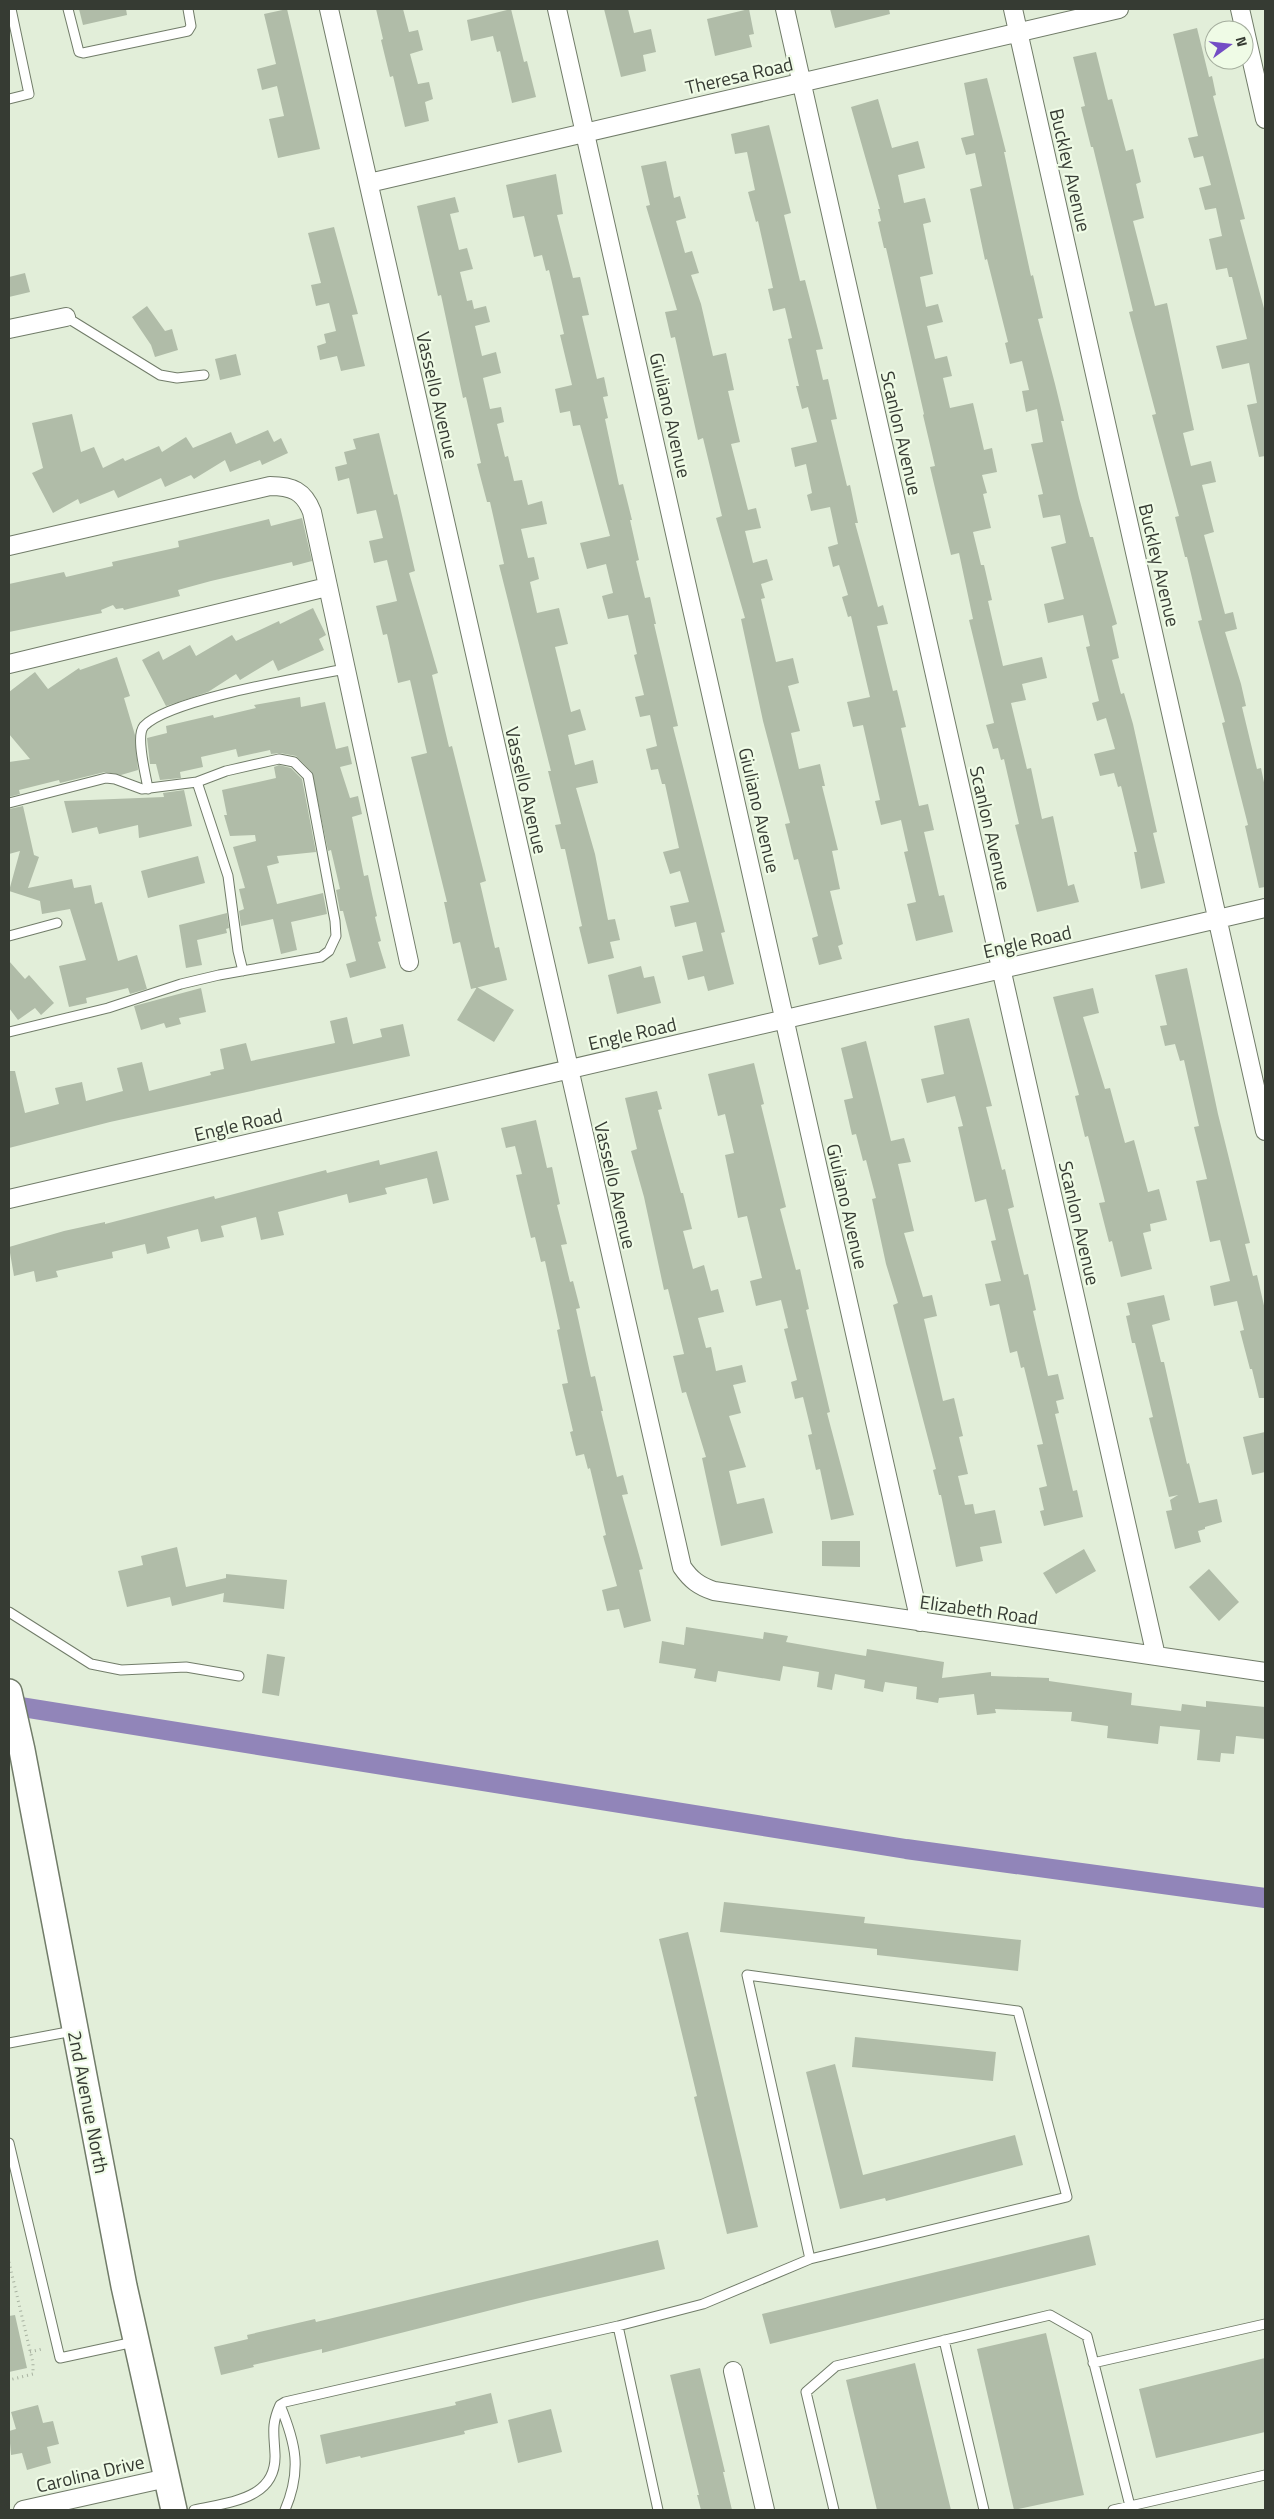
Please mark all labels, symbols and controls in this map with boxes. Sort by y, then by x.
north arrow [1204,20,1254,70]
text: N [1231,34,1253,49]
street label: Theresa Road [682,49,796,101]
street label: Buckley Avenue [1043,105,1099,235]
street label: Vassello Avenue [409,329,467,461]
street label: Giuliano Avenue [642,349,700,481]
street label: Scanlon Avenue [874,368,930,498]
street label: Buckley Avenue [1132,500,1188,630]
street label: Vassello Avenue [498,724,556,856]
street label: Giuliano Avenue [731,744,789,876]
street label: Scanlon Avenue [963,763,1019,893]
street label: Engle Road [980,917,1074,965]
street label: Engle Road [585,1009,679,1057]
street label: Engle Road [191,1100,285,1148]
street label: Vassello Avenue [587,1119,645,1251]
street label: Giuliano Avenue [819,1140,877,1272]
street label: Scanlon Avenue [1052,1158,1108,1288]
street label: Elizabeth Road [918,1586,1040,1632]
street label: 2nd Avenue North [61,2028,117,2176]
street label: Carolina Drive [33,2446,147,2500]

